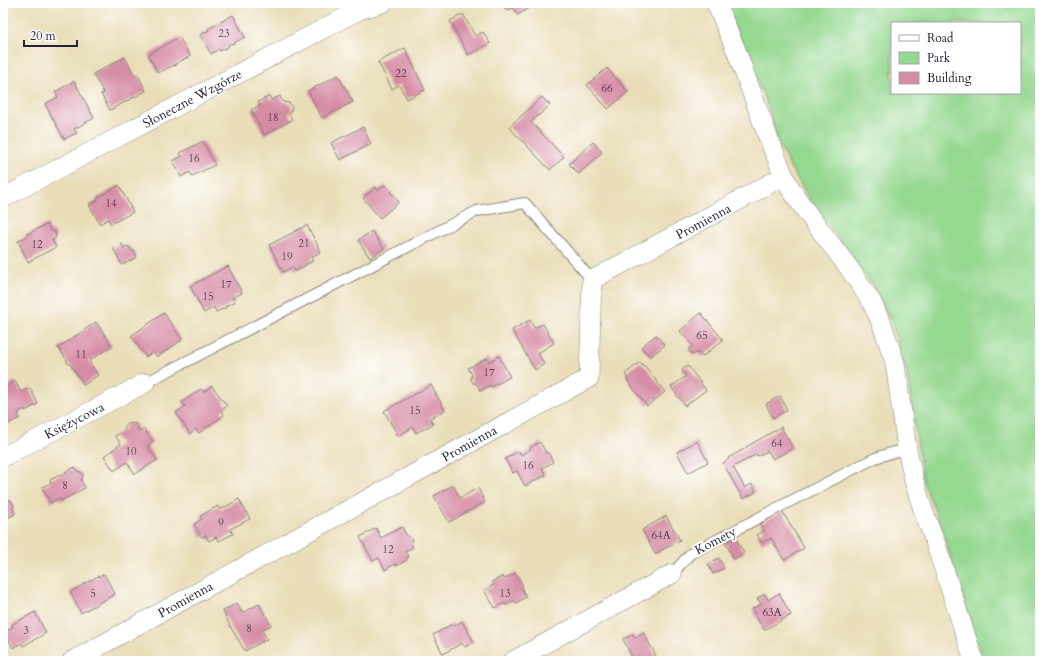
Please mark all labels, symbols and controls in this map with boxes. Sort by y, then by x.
scale bar [24,22,77,48]
legend [891,22,1021,94]
house number: 23 [218,26,230,41]
text: 20 m [30,28,57,44]
text: Road [927,30,954,46]
text: Park [927,50,951,66]
street label: Słoneczne Wzgórze [140,65,245,133]
house number: 22 [395,66,407,81]
text: Building [927,70,972,86]
house number: 66 [601,81,613,96]
house number: 18 [267,110,279,125]
house number: 16 [188,151,200,166]
house number: 14 [105,196,117,211]
street label: Promienna [673,200,735,244]
house number: 21 [298,236,310,251]
house number: 12 [31,237,43,252]
house number: 19 [281,249,293,264]
house number: 17 [220,277,232,292]
house number: 15 [202,289,214,304]
house number: 65 [696,328,708,343]
house number: 11 [75,347,87,362]
house number: 17 [483,365,495,380]
street label: Księżycowa [41,398,108,444]
house number: 15 [409,403,421,418]
street label: Promienna [439,421,501,466]
house number: 64 [771,436,783,451]
house number: 10 [125,444,137,459]
house number: 16 [522,458,534,473]
house number: 8 [62,478,68,493]
house number: 9 [218,515,224,530]
street label: Komety [692,522,739,559]
house number: 64A [651,528,671,543]
house number: 12 [382,542,394,557]
street label: Promienna [155,577,217,622]
house number: 5 [90,586,96,601]
house number: 13 [499,586,511,601]
house number: 63A [762,605,782,620]
house number: 8 [246,621,252,636]
house number: 3 [23,623,29,638]

